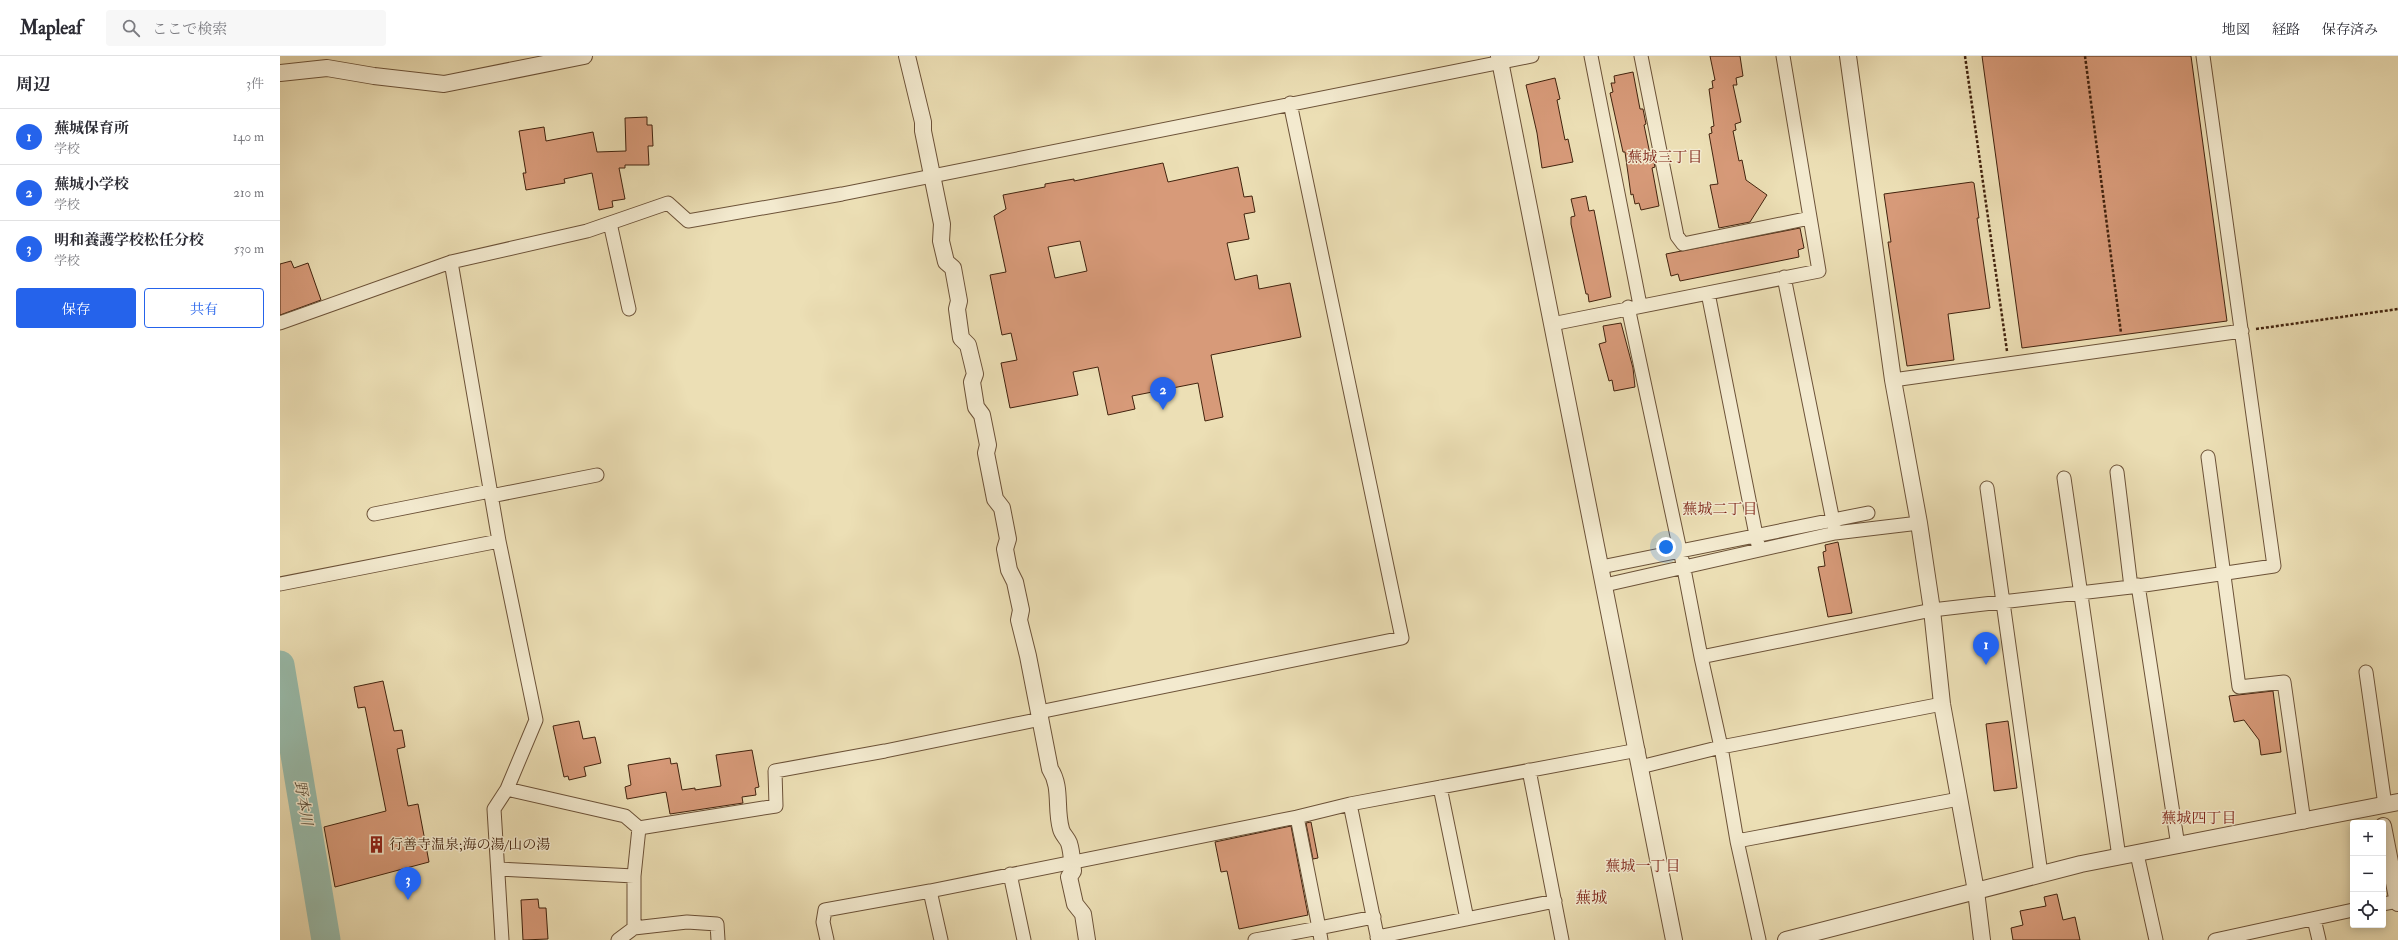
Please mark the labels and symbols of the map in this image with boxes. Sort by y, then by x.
district label: 蕪城三丁目 [1627,148,1703,167]
pin: 2 [1150,377,1176,410]
district label: 蕪城二丁目 [1682,500,1758,519]
your location [1656,537,1676,557]
pin: 1 [1973,632,1999,665]
water label: 野本川 [290,779,317,829]
district label: 蕪城四丁目 [2161,809,2237,828]
building icon: 行善寺温泉;海の湯/山の湯 [366,834,386,854]
place label: 行善寺温泉;海の湯/山の湯 [389,836,550,853]
district label: 蕪城一丁目 [1605,857,1681,876]
pin: 3 [395,867,421,900]
district label: 蕪城 [1575,888,1607,908]

